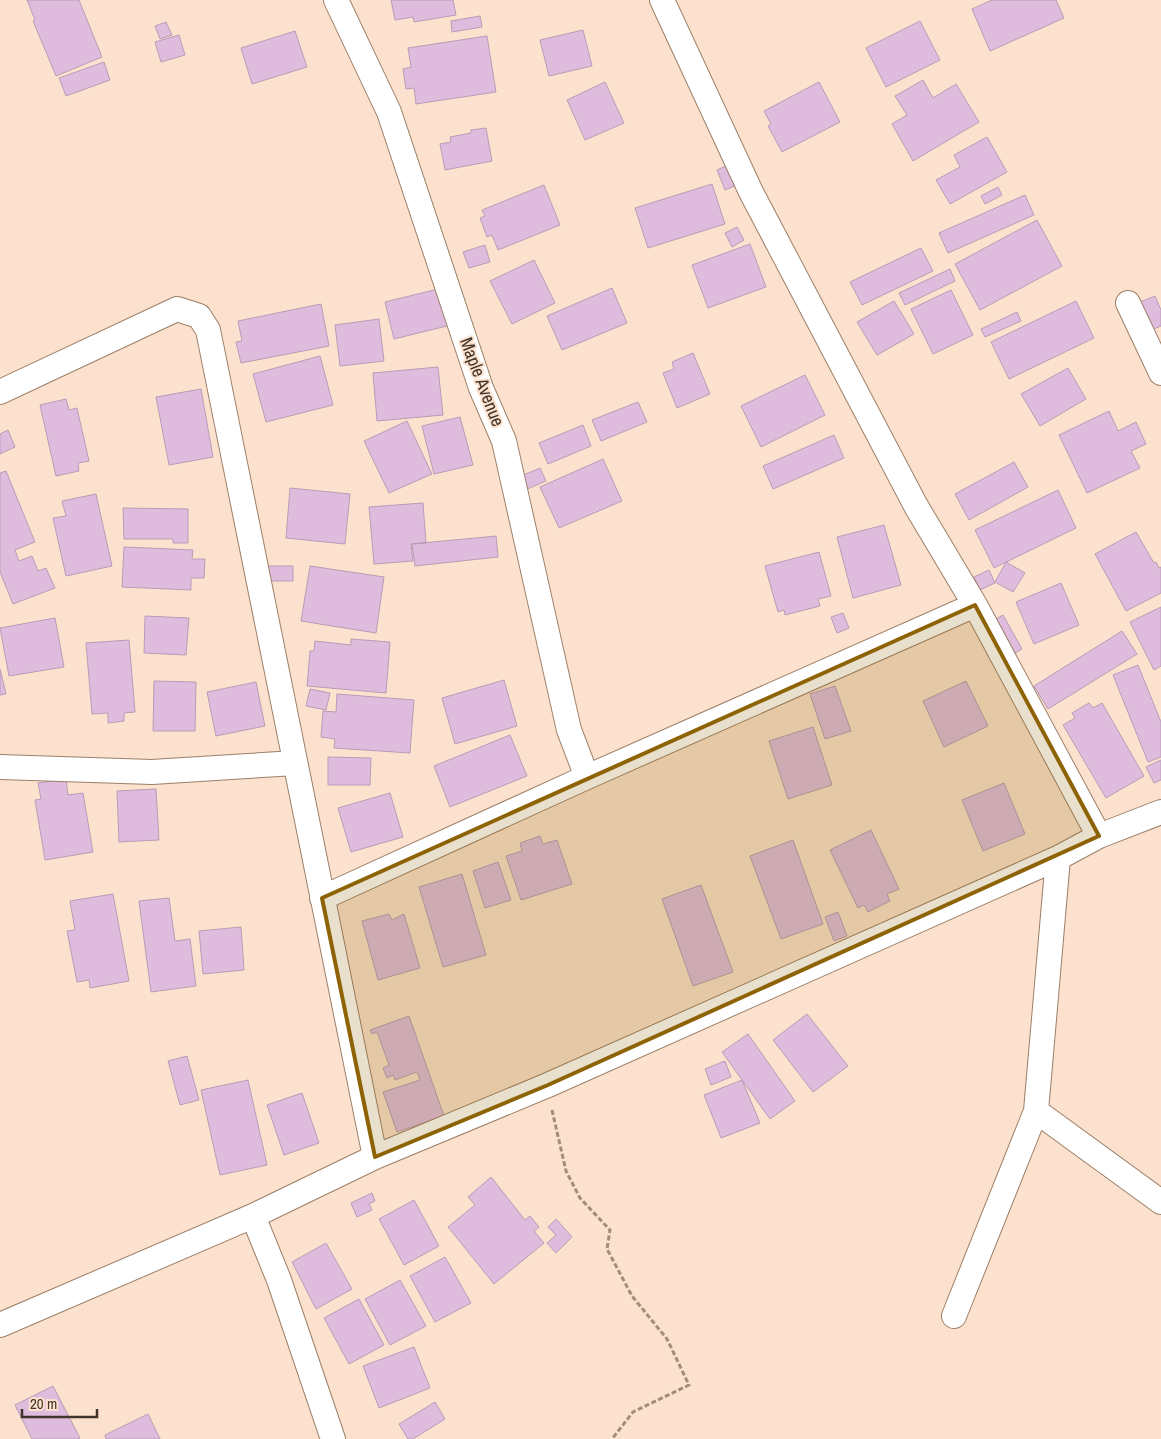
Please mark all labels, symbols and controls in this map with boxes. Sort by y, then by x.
street label: Maple Avenue [454,334,511,430]
scale bar [22,1386,98,1418]
text: 20 m [30,1393,57,1414]

